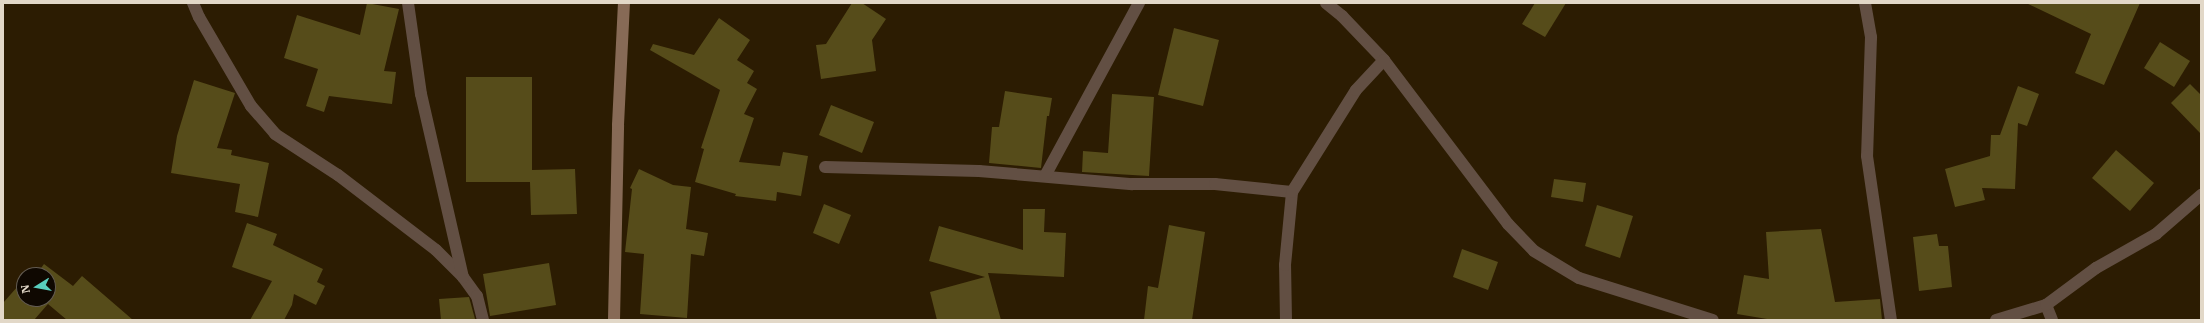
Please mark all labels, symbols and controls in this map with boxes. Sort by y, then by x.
north arrow [16,267,56,307]
text: N [18,283,33,295]

